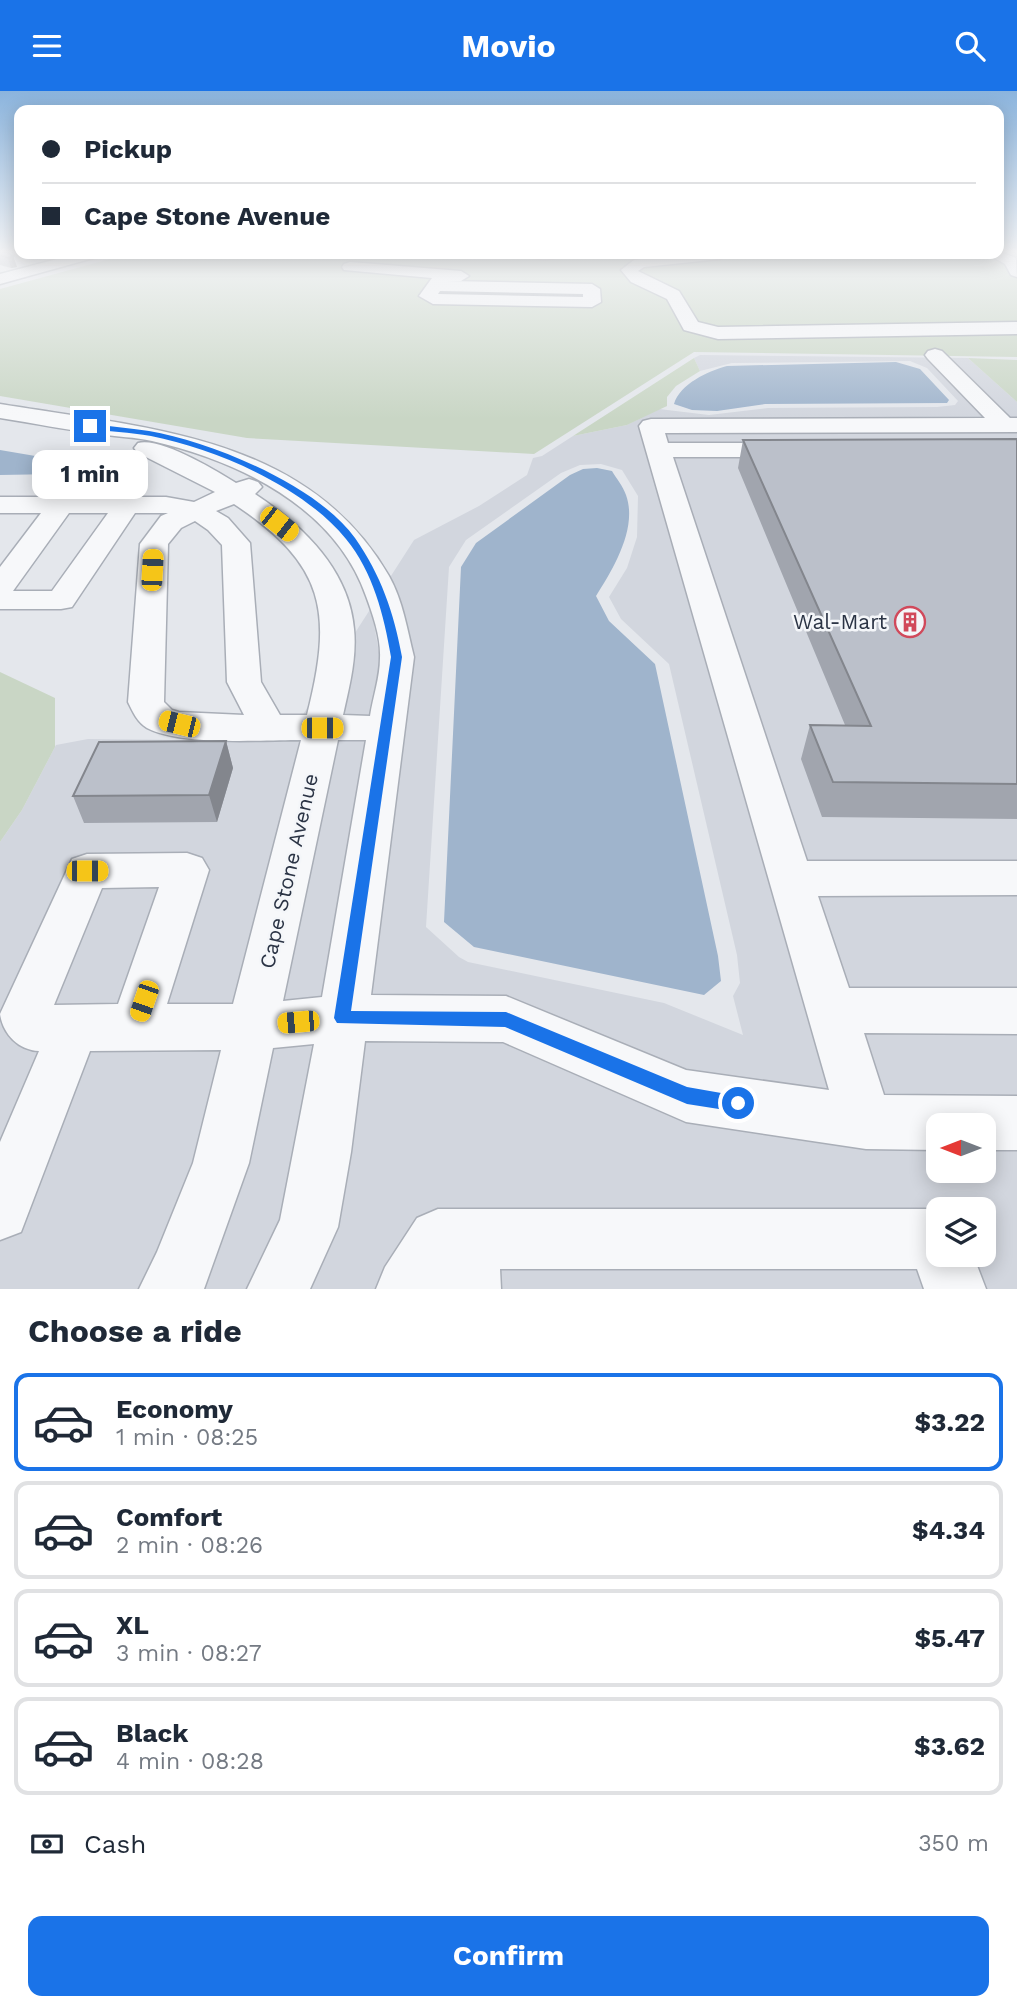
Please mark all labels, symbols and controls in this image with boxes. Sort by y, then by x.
icon: menu [28,27,66,65]
text: Movio [461,27,556,65]
icon: search [951,27,989,65]
text: Pickup [84,134,172,164]
text: Cape Stone Avenue [84,201,330,231]
route end [74,410,106,442]
callout: 1 min [32,451,148,499]
text: 1 min [60,461,120,488]
car [256,503,303,545]
car [141,548,164,592]
building icon: Wal-Mart [893,605,927,639]
place label: Wal-Mart [793,609,887,634]
car [157,709,202,739]
car [302,718,344,739]
street label: Cape Stone Avenue [254,771,323,971]
car [67,861,109,882]
car [128,978,161,1024]
car [277,1010,320,1034]
route start [722,1087,754,1119]
north arrow [926,1113,996,1183]
map controls [926,1113,996,1267]
button: layers [926,1197,996,1267]
text: Choose a ride [28,1312,242,1350]
icon: car [32,1391,95,1454]
text: Economy [116,1394,233,1424]
text: $3.22 [914,1407,985,1437]
text: 1 min · 08:25 [116,1424,258,1451]
icon: car [32,1499,95,1562]
text: Comfort [116,1502,222,1532]
text: $4.34 [912,1515,985,1545]
text: 2 min · 08:26 [116,1532,263,1559]
icon: car [32,1607,95,1670]
text: XL [116,1610,149,1640]
text: $5.47 [914,1623,985,1653]
text: 3 min · 08:27 [116,1640,262,1667]
icon: car [32,1715,95,1778]
text: Black [116,1718,188,1748]
text: $3.62 [914,1731,985,1761]
text: 4 min · 08:28 [116,1748,264,1775]
icon: cash [28,1825,66,1863]
text: Cash [84,1829,146,1859]
text: 350 m [918,1830,989,1857]
button: Confirm [28,1916,989,1996]

